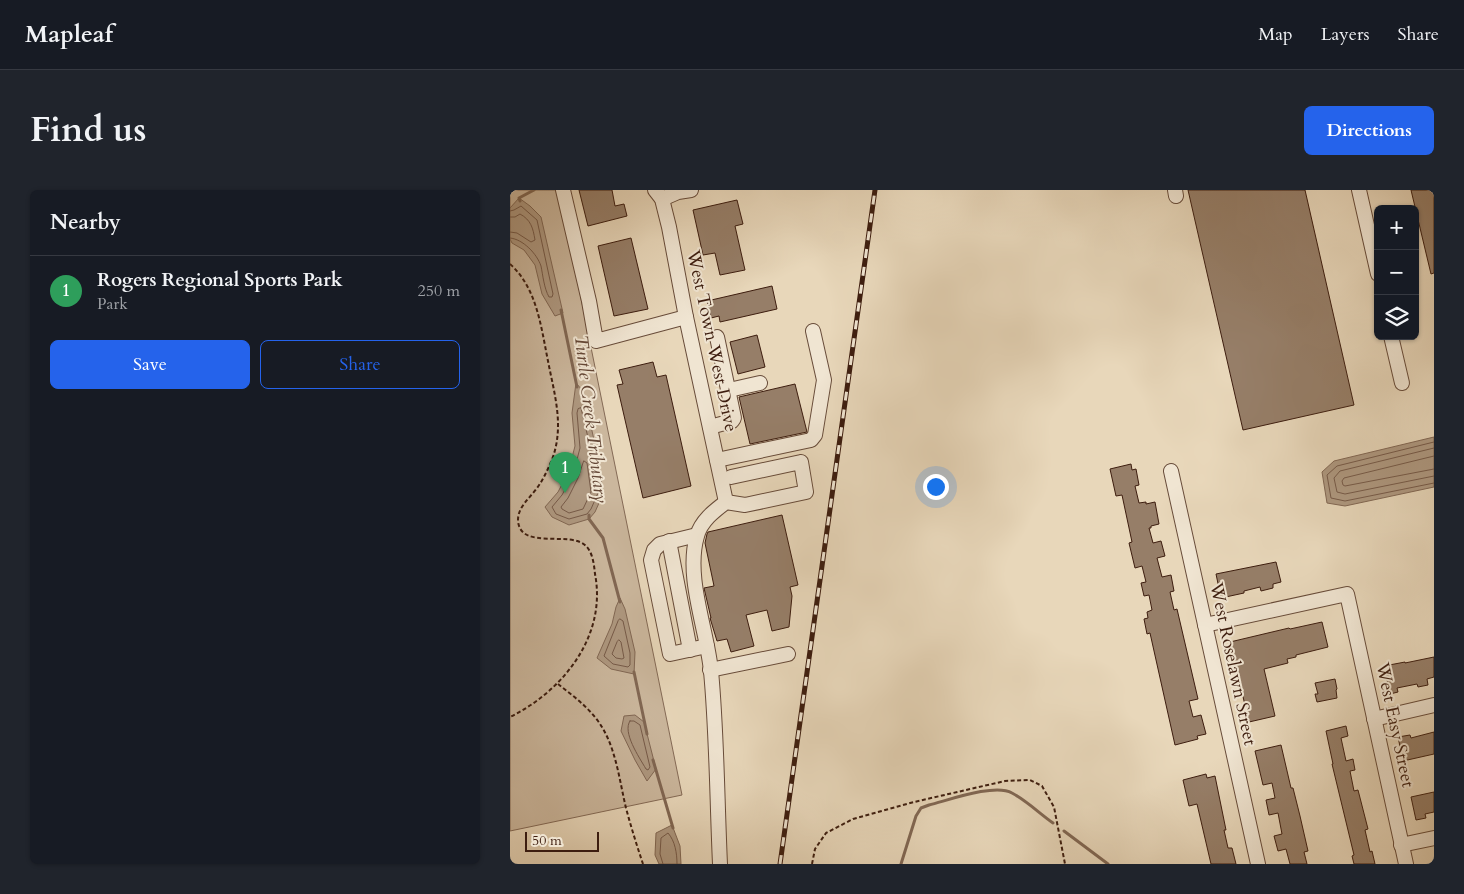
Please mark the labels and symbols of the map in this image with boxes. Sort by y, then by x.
street label: West Town West Drive [680,247,743,434]
water label: Turtle Creek Tributary [568,333,614,505]
pin: 1 [549,452,581,493]
your location [923,474,949,500]
street label: West Roselawn Street [1203,579,1263,748]
street label: West Easy Street [1369,659,1421,790]
scale bar [525,829,599,852]

